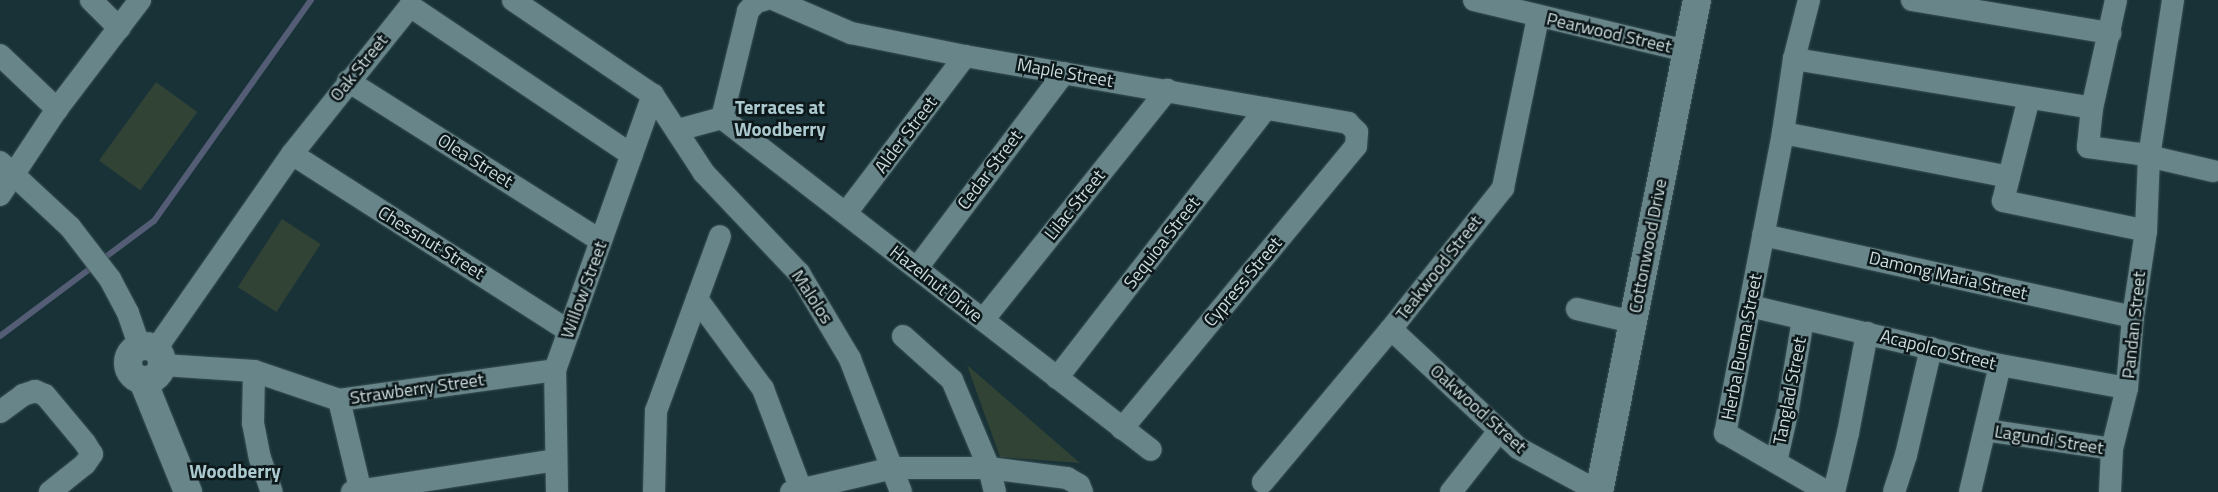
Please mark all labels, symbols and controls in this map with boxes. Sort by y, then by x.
street label: Pearwood Street [1544,8,1674,58]
street label: Oak Street [325,30,393,106]
street label: Maple Street [1015,54,1115,92]
street label: Alder Street [870,93,942,177]
district label: Terraces at Woodberry [734,96,826,140]
street label: Cedar Street [953,126,1027,214]
street label: Olea Street [433,129,517,193]
street label: Lilac Street [1040,166,1110,244]
street label: Cottonwood Drive [1624,177,1672,315]
street label: Sequioa Street [1119,193,1205,293]
street label: Chessnut Street [374,202,488,284]
street label: Teakwood Street [1391,211,1487,325]
street label: Cypress Street [1199,233,1287,331]
street label: Willow Street [556,239,612,341]
street label: Hazelnut Drive [885,241,987,327]
street label: Damong Maria Street [1867,247,2029,305]
street label: Malolos [787,266,837,328]
street label: Pandan Street [2118,270,2150,380]
street label: Herba Buena Street [1717,272,1767,422]
street label: Acapolco Street [1878,325,1998,375]
street label: Tanglad Street [1769,336,1811,446]
street label: Oakwood Street [1425,360,1531,458]
street label: Strawberry Street [349,369,485,409]
street label: Lagundi Street [1993,421,2105,459]
district label: Woodberry [189,460,281,482]

